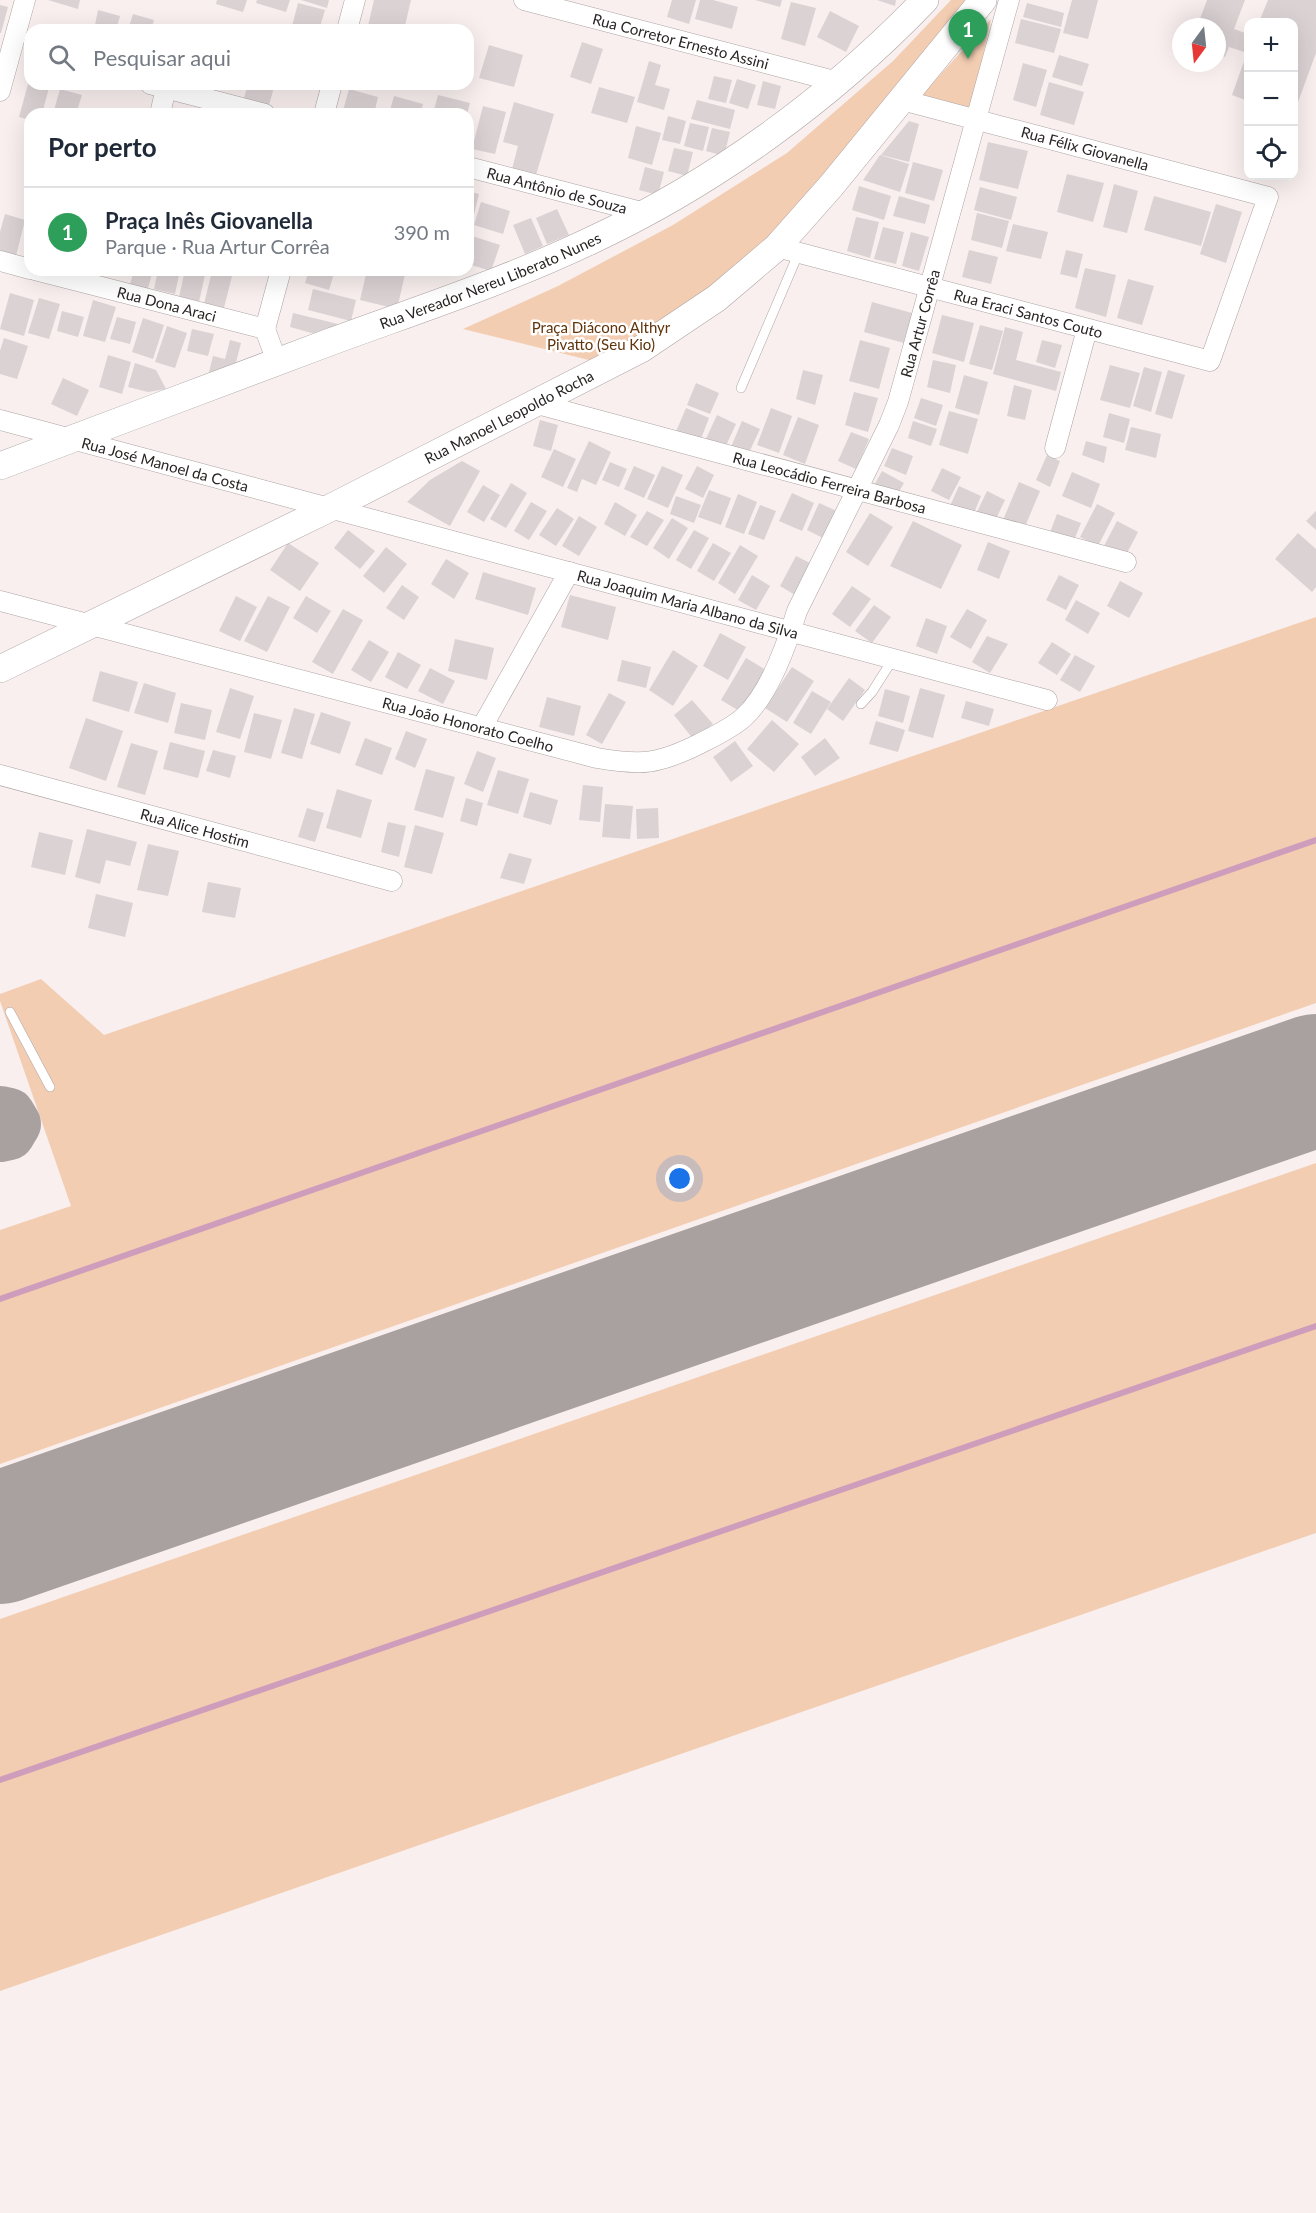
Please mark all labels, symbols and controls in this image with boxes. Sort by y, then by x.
street label: Rua Corretor Ernesto Assini [591,9,771,73]
pin: 1 [948,10,988,59]
north arrow [1172,18,1226,72]
map controls [1244,18,1298,180]
button: + [1244,18,1298,72]
search box [24,24,474,90]
icon: search [45,41,78,74]
text: Pesquisar aqui [93,44,231,71]
button: − [1244,72,1298,126]
street label: Rua Félix Giovanella [1019,122,1151,174]
button: locate [1244,126,1298,180]
text: Por perto [48,131,157,163]
street label: Rua Antônio de Souza [485,163,629,217]
text: Praça Inês Giovanella [105,207,313,234]
text: 1 [62,220,73,244]
text: 390 m [394,220,450,244]
street label: Rua Vereador Nereu Liberato Nunes [377,228,604,332]
text: Parque · Rua Artur Corrêa [105,234,330,258]
street label: Rua Artur Corrêa [896,267,943,379]
street label: Rua Dona Araci [115,282,218,325]
street label: Rua Eraci Santos Couto [952,285,1105,341]
park label: Praça Diácono Althyr Pivatto (Seu Kio) [532,318,671,353]
street label: Rua Manoel Leopoldo Rocha [421,366,596,467]
street label: Rua José Manoel da Costa [80,433,251,495]
street label: Rua Leocádio Ferreira Barbosa [731,448,928,517]
street label: Rua Joaquim Maria Albano da Silva [575,566,800,642]
street label: Rua João Honorato Coelho [380,693,556,755]
street label: Rua Alice Hostim [138,804,252,851]
your location [665,1164,694,1193]

